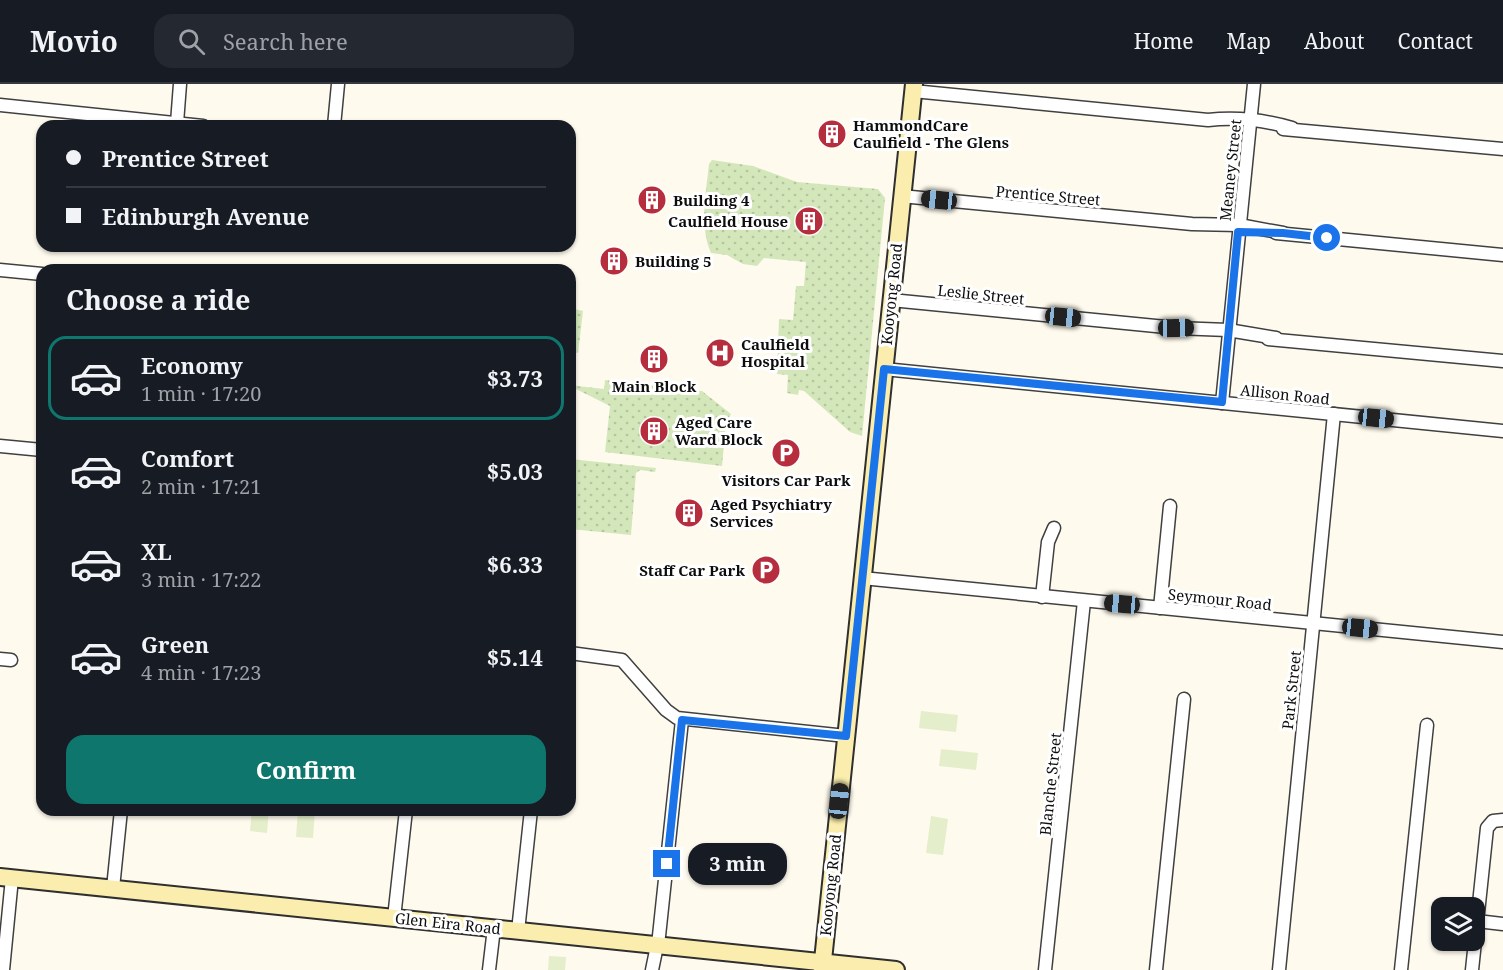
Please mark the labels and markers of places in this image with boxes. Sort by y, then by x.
place label: HammondCare Caulfield - The Glens [853,115,1009,152]
building icon: HammondCare Caulfield - The Glens [816,118,848,150]
building icon: Building 4 [636,184,668,216]
place label: Building 4 [673,190,750,210]
building icon: Caulfield House [793,205,825,237]
place label: Caulfield House [668,211,788,231]
building icon: Building 5 [598,245,630,277]
place label: Building 5 [635,251,711,271]
place label: Caulfield Hospital [741,334,810,371]
hospital icon: Caulfield Hospital [704,337,736,369]
building icon: Main Block [638,343,670,375]
place label: Main Block [612,376,697,396]
place label: Aged Care Ward Block [675,412,763,449]
building icon: Aged Care Ward Block [638,415,670,447]
parking icon: Visitors Car Park [770,437,802,469]
place label: Visitors Car Park [721,470,851,490]
place label: Aged Psychiatry Services [710,494,832,531]
building icon: Aged Psychiatry Services [673,497,705,529]
parking icon: Staff Car Park [750,554,782,586]
place label: Staff Car Park [639,560,745,580]

